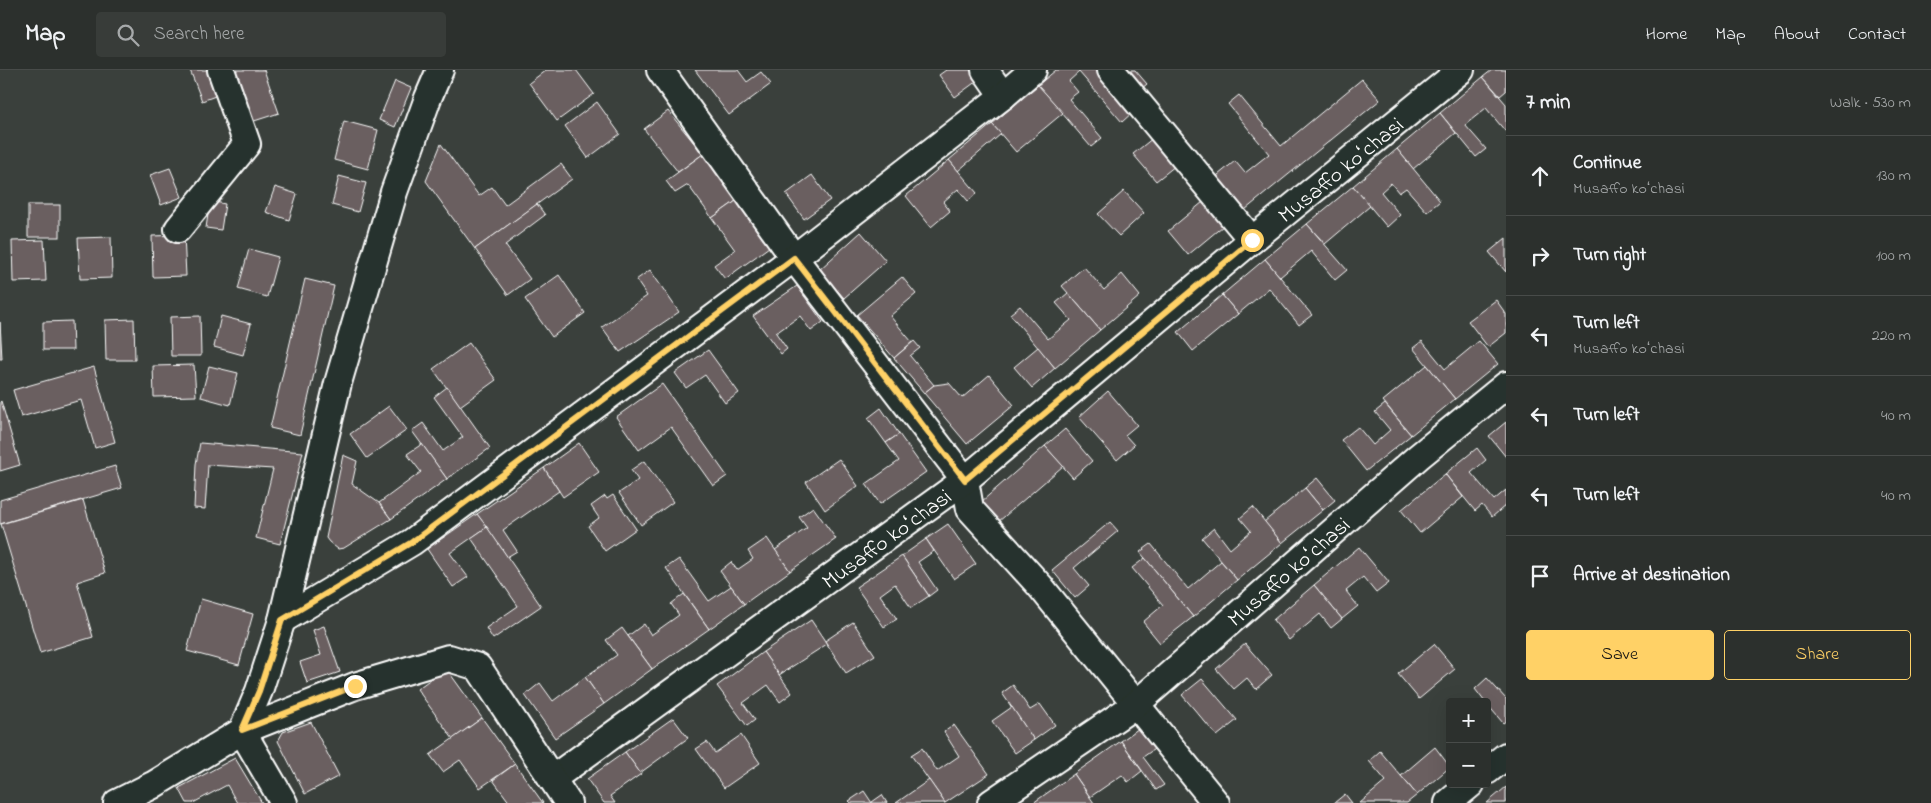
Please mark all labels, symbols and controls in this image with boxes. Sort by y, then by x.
search box [96,12,446,57]
text: Map [25,17,66,52]
icon: search [114,21,142,49]
text: Search here [154,21,245,48]
text: Home [1646,22,1687,48]
text: Map [1715,22,1746,48]
text: About [1774,22,1820,48]
text: Contact [1848,22,1906,48]
text: 7 min [1526,88,1570,118]
text: Walk · 530 m [1830,91,1911,115]
street label: Musaffo koʻchasi [1272,111,1412,232]
text: Continue [1573,150,1641,177]
icon: ahead [1526,162,1554,190]
text: 130 m [1876,164,1911,188]
text: Musaffo koʻchasi [1573,177,1685,201]
route start [1241,229,1264,252]
icon: right [1526,242,1554,270]
text: Turn right [1573,242,1646,269]
text: 100 m [1876,244,1911,268]
text: Turn left [1573,310,1640,337]
icon: left [1526,322,1554,350]
text: 220 m [1872,324,1911,348]
text: Musaffo koʻchasi [1573,337,1685,361]
icon: left [1526,402,1554,430]
text: Turn left [1573,402,1640,429]
text: 40 m [1881,404,1911,428]
street label: Musaffo koʻchasi [816,482,959,599]
icon: left [1526,482,1554,510]
text: Turn left [1573,482,1640,509]
text: 40 m [1881,484,1911,508]
street label: Musaffo koʻchasi [1222,511,1358,636]
icon: arrive [1526,562,1554,590]
text: Arrive at destination [1573,562,1730,589]
button: Save [1526,630,1714,680]
button: Share [1724,630,1911,680]
route end [344,675,367,698]
map controls [1446,698,1491,788]
button: + [1446,698,1491,743]
button: − [1446,743,1491,788]

